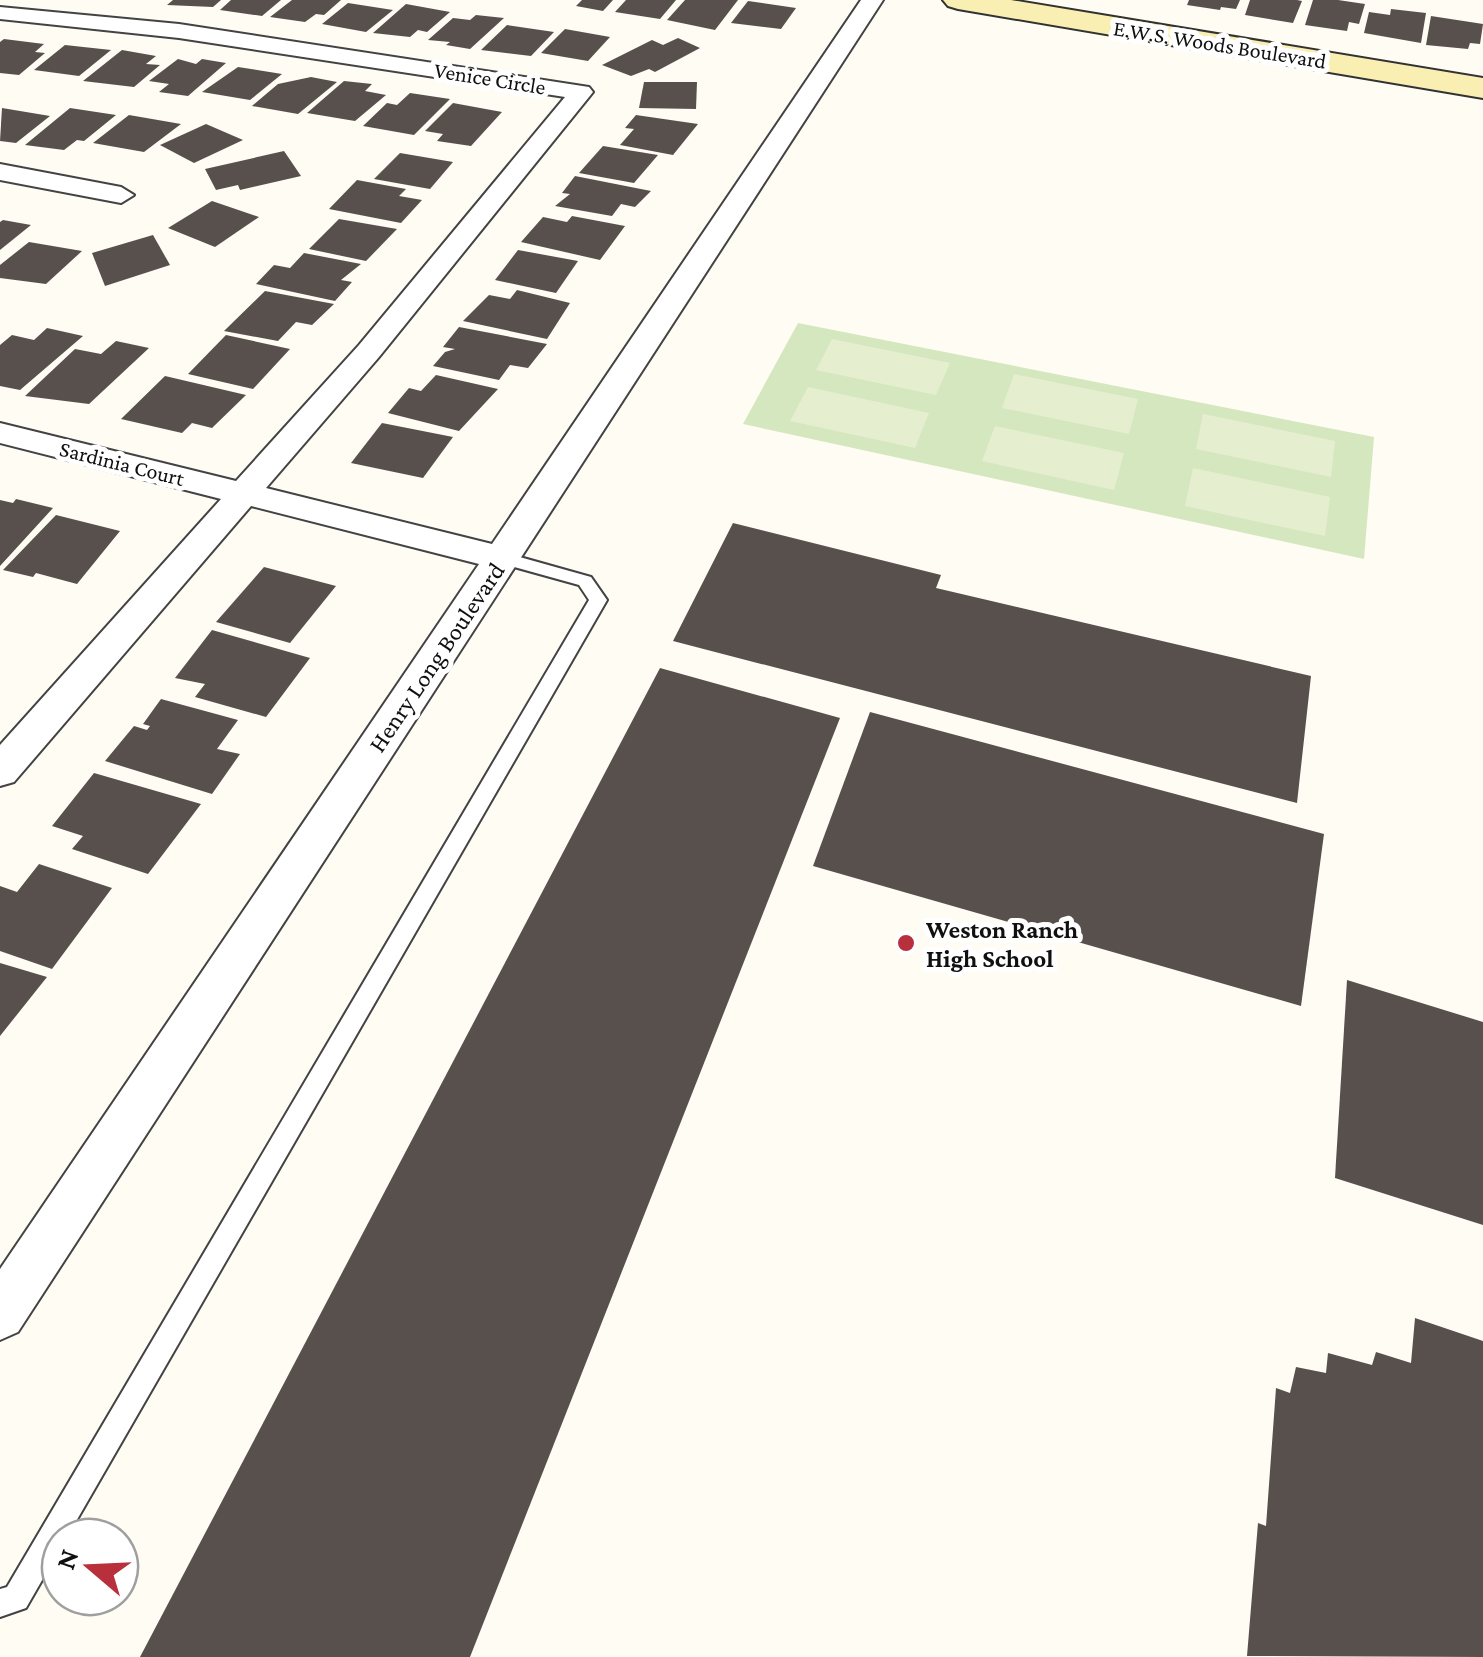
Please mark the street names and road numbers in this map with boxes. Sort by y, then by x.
street label: E.W.S. Woods Boulevard [1112,15,1329,74]
street label: Venice Circle [433,57,547,100]
street label: Sardinia Court [57,436,187,491]
street label: Henry Long Boulevard [363,558,511,758]

